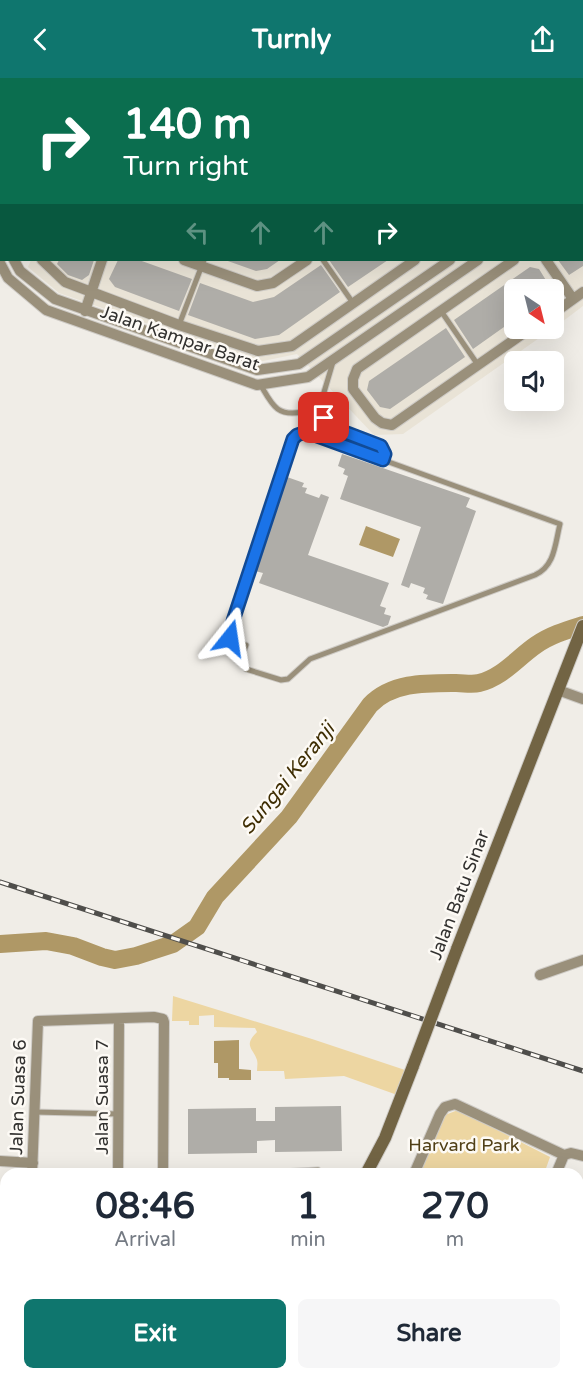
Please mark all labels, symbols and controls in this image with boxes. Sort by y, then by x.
icon: back [24,23,57,56]
text: Turnly [252,23,331,56]
icon: share [526,23,559,56]
text: 140 m [123,99,252,150]
icon: right [24,102,102,180]
text: Turn right [123,150,249,183]
icon: left [181,216,214,249]
icon: ahead [244,216,277,249]
icon: ahead [307,216,340,249]
icon: right [370,216,403,249]
north arrow [504,279,564,339]
map controls [504,279,564,411]
street label: Jalan Kampar Barat [98,300,263,376]
button: sound [504,351,564,411]
pin [298,392,349,443]
icon: arrive [307,401,340,434]
position arrow [198,606,262,670]
water label: Sungai Keranji [236,716,342,839]
street label: Jalan Batu Sinar [424,827,494,963]
street label: Jalan Suasa 6 [5,1039,31,1155]
street label: Jalan Suasa 7 [91,1039,113,1155]
park label: Harvard Park [408,1134,520,1156]
text: 08:46 [95,1185,195,1228]
text: 1 [297,1185,319,1228]
text: 270 [421,1185,489,1228]
text: Arrival [114,1228,176,1252]
text: min [290,1228,326,1252]
text: m [446,1228,464,1252]
button: Exit [24,1299,286,1368]
button: Share [298,1299,560,1368]

